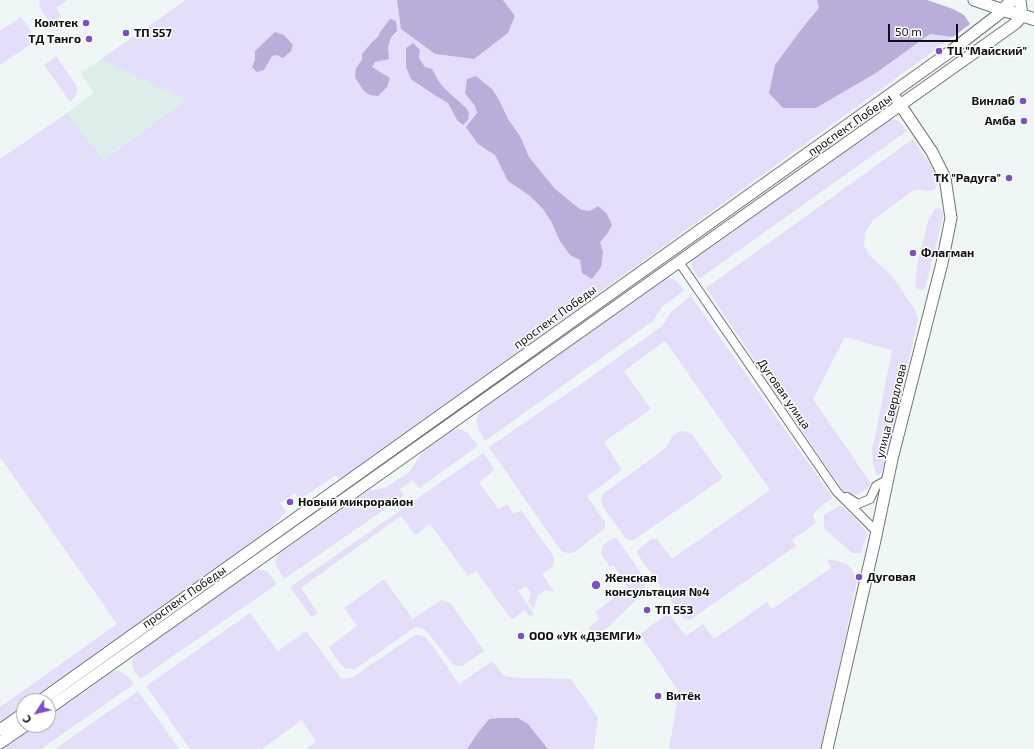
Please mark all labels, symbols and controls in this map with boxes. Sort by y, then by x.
place label: Комтек [34,16,78,30]
scale bar [890,16,960,42]
marker: Комтек [81,18,91,28]
text: 50 m [895,24,922,38]
place label: ТП 557 [134,26,172,40]
marker: ТП 557 [121,28,131,38]
place label: ТД Танго [28,32,81,46]
marker: ТД Танго [84,34,94,44]
place label: ТЦ "Майский" [947,44,1027,58]
marker: ТЦ "Майский" [934,46,944,56]
street label: проспект Победы [805,91,895,159]
place label: Винлаб [972,94,1015,108]
marker: Винлаб [1018,96,1028,106]
place label: Амба [985,114,1016,128]
marker: Амба [1019,116,1029,126]
place label: ТК "Радуга" [934,171,1001,185]
marker: ТК "Радуга" [1004,173,1014,183]
place label: Флагман [921,246,974,260]
marker: Флагман [908,248,918,258]
street label: проспект Победы [511,282,599,352]
street label: Дуговая улица [754,356,814,432]
street label: улица Свердлова [872,362,910,460]
place label: Новый микрорайон [298,495,413,509]
marker: Новый микрорайон [285,497,295,507]
street label: проспект Победы [139,563,229,631]
place label: Дуговая [867,570,916,584]
place label: Женская консультация №4 [605,571,710,599]
marker: Дуговая [854,572,864,582]
marker: Женская консультация №4 [590,579,602,591]
place label: ТП 553 [655,603,693,617]
marker: ТП 553 [642,605,652,615]
place label: ООО «УК «ДЗЕМГИ» [529,629,641,643]
marker: ООО «УК «ДЗЕМГИ» [516,631,526,641]
place label: Витёк [666,689,701,703]
marker: Витёк [653,691,663,701]
north arrow [16,693,56,733]
text: С [19,713,34,726]

